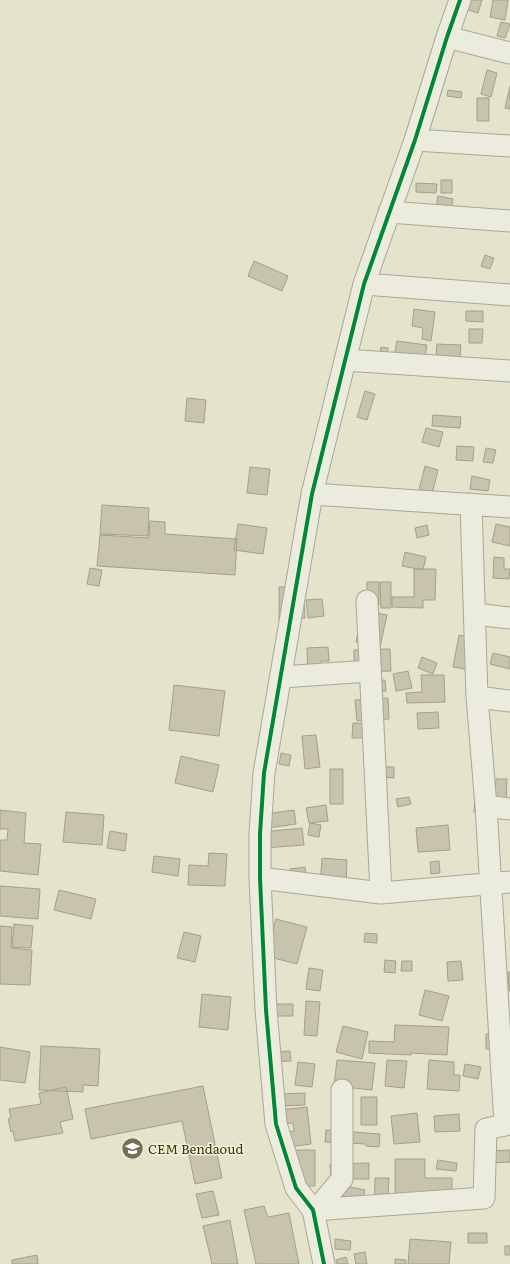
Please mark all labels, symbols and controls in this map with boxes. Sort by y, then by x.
school or university icon: CEM Bendaoud [119,1136,145,1162]
place label: CEM Bendaoud [148,1139,243,1158]

